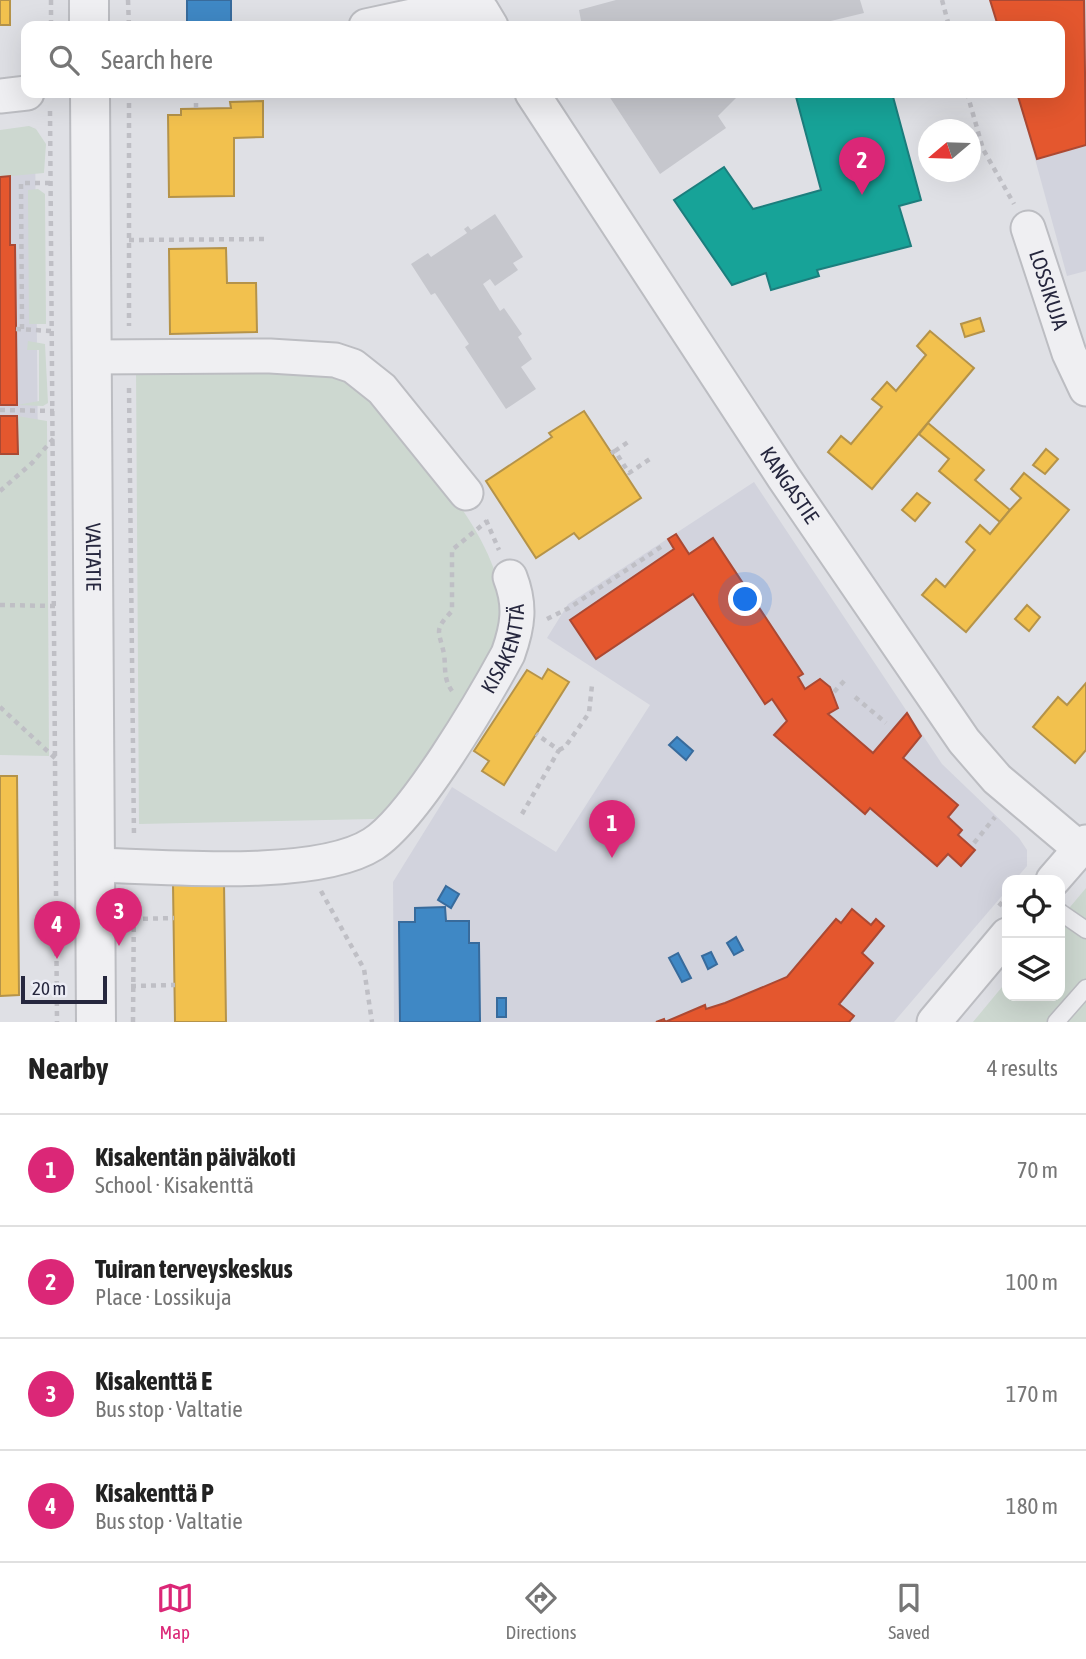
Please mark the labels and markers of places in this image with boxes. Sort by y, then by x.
pin: 2 [839,137,885,195]
pin: 1 [589,800,635,858]
pin: 3 [96,888,142,946]
pin: 4 [34,901,80,959]

